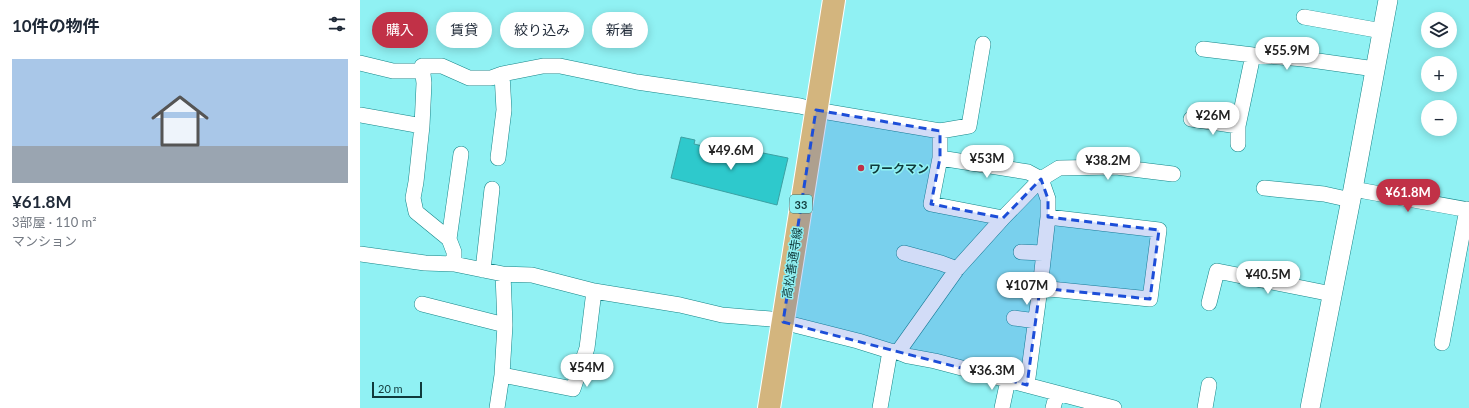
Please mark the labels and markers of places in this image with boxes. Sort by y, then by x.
pin: ¥55.9M [1254,37,1320,71]
pin: ¥26M [1189,102,1237,136]
pin: ¥49.6M [698,137,764,171]
pin: ¥53M [963,145,1011,179]
pin: ¥38.2M [1075,147,1141,181]
place label: ワークマン [869,161,929,176]
marker: ワークマン [856,163,866,173]
pin: ¥61.8M [1375,179,1441,213]
pin: ¥40.5M [1235,261,1301,295]
pin: ¥107M [999,272,1055,306]
pin: ¥54M [563,354,611,388]
pin: ¥36.3M [959,357,1025,391]

